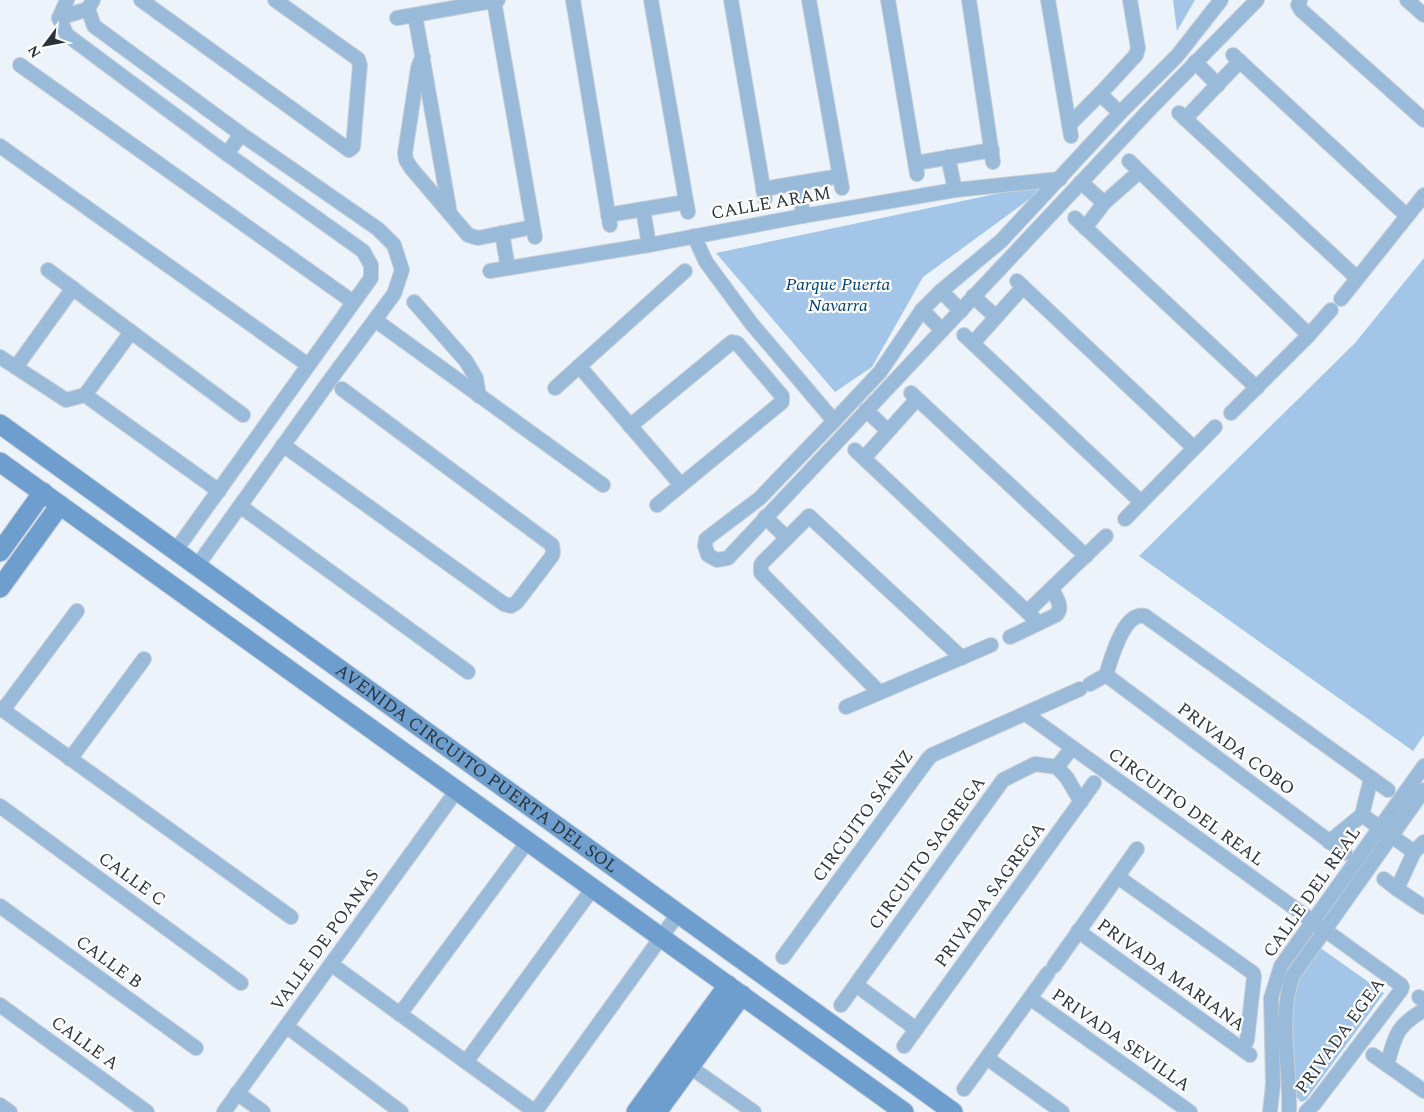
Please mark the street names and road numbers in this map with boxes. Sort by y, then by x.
street label: CALLE ARAM [709,179,833,227]
street label: AVENIDA CIRCUITO PUERTA DEL SOL [330,657,624,880]
street label: PRIVADA COBO [1172,696,1300,802]
street label: CIRCUITO DEL REAL [1102,741,1270,873]
street label: CIRCUITO SÁENZ [806,744,920,888]
street label: CIRCUITO SAGREGA [862,771,992,935]
street label: PRIVADA SAGREGA [928,817,1052,973]
street label: CALLE DEL REAL [1257,821,1367,963]
street label: CALLE C [93,845,171,913]
street label: VALLE DE POANAS [264,863,386,1017]
street label: PRIVADA MARIANA [1091,912,1251,1038]
street label: CALLE B [70,929,148,995]
street label: PRIVADA EGEA [1289,972,1391,1100]
street label: PRIVADA SEVILLA [1046,982,1196,1098]
street label: CALLE A [45,1009,125,1077]

